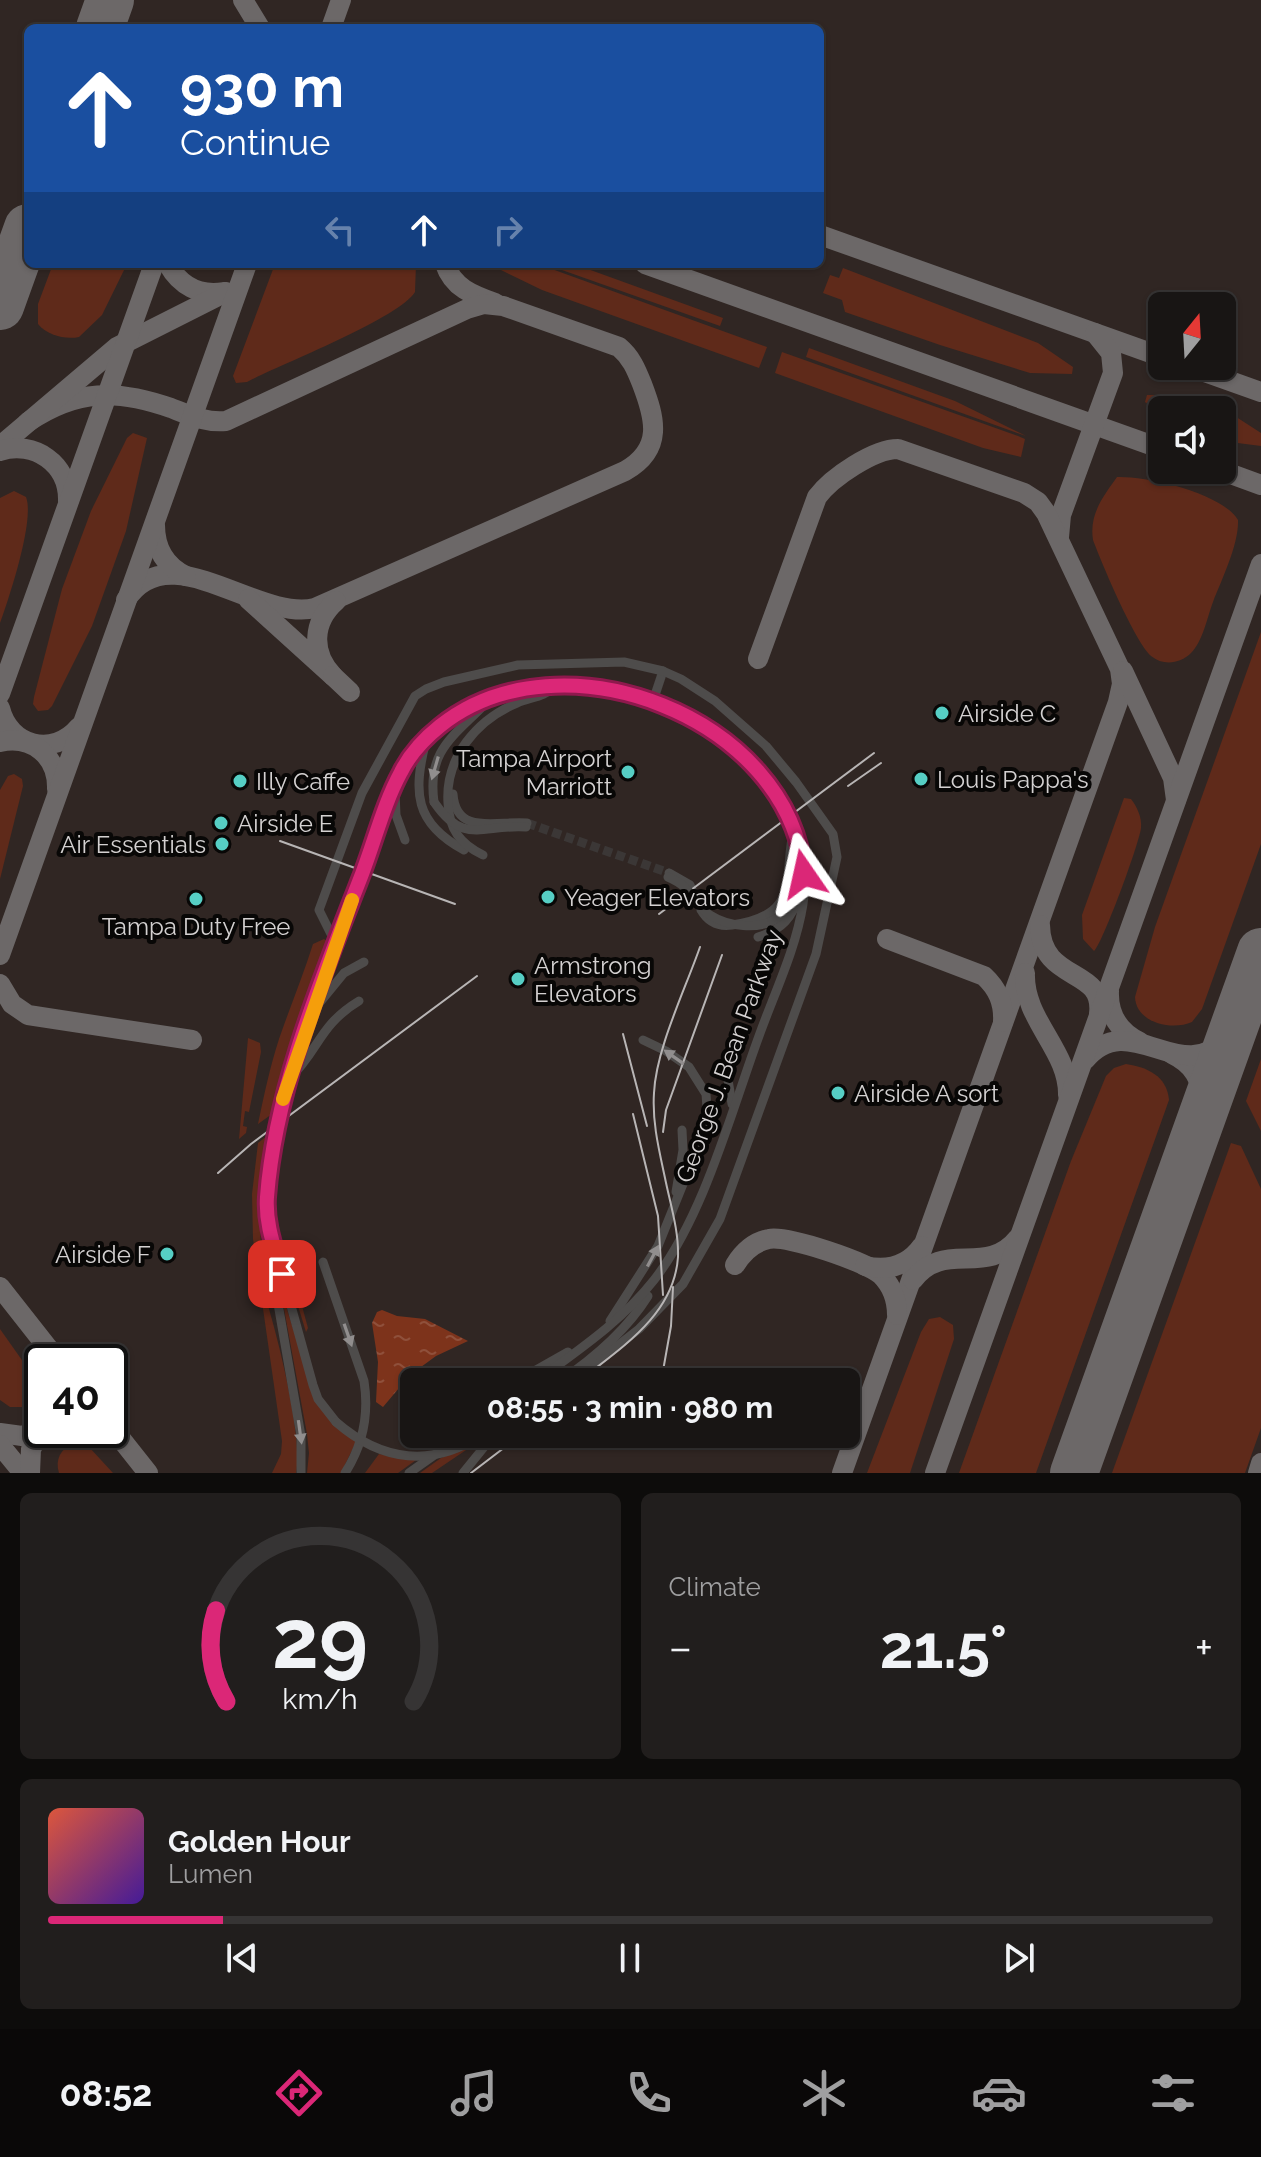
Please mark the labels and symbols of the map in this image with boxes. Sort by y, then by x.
north arrow [1148,292,1236,380]
place label: Airside C [958,699,1056,728]
marker: Airside C [933,704,951,722]
place label: Tampa Airport Marriott [456,744,612,801]
one-way arrow [428,756,441,780]
marker: Tampa Airport Marriott [619,763,637,781]
place label: Louis Pappa's [937,765,1089,794]
place label: Illy Caffe [256,767,350,796]
marker: Louis Pappa's [912,770,930,788]
marker: Illy Caffe [231,772,249,790]
place label: Airside E [237,809,333,838]
marker: Airside E [212,814,230,832]
place label: Air Essentials [60,830,206,859]
position arrow [762,832,846,916]
marker: Air Essentials [213,835,231,853]
place label: Yeager Elevators [564,883,750,912]
marker: Yeager Elevators [539,888,557,906]
marker: Tampa Duty Free [187,890,205,908]
place label: Tampa Duty Free [102,912,290,941]
street label: George J. Bean Parkway [670,925,788,1187]
place label: Armstrong Elevators [534,951,651,1008]
marker: Armstrong Elevators [509,970,527,988]
one-way arrow [664,1050,685,1065]
place label: Airside A sort [854,1079,999,1108]
marker: Airside A sort [829,1084,847,1102]
place label: Airside F [55,1240,151,1269]
pin [248,1240,316,1308]
one-way arrow [646,1244,659,1267]
marker: Airside F [158,1245,176,1263]
one-way arrow [342,1324,355,1348]
speed limit sign: 40 [24,1344,128,1448]
one-way arrow [294,1420,307,1445]

